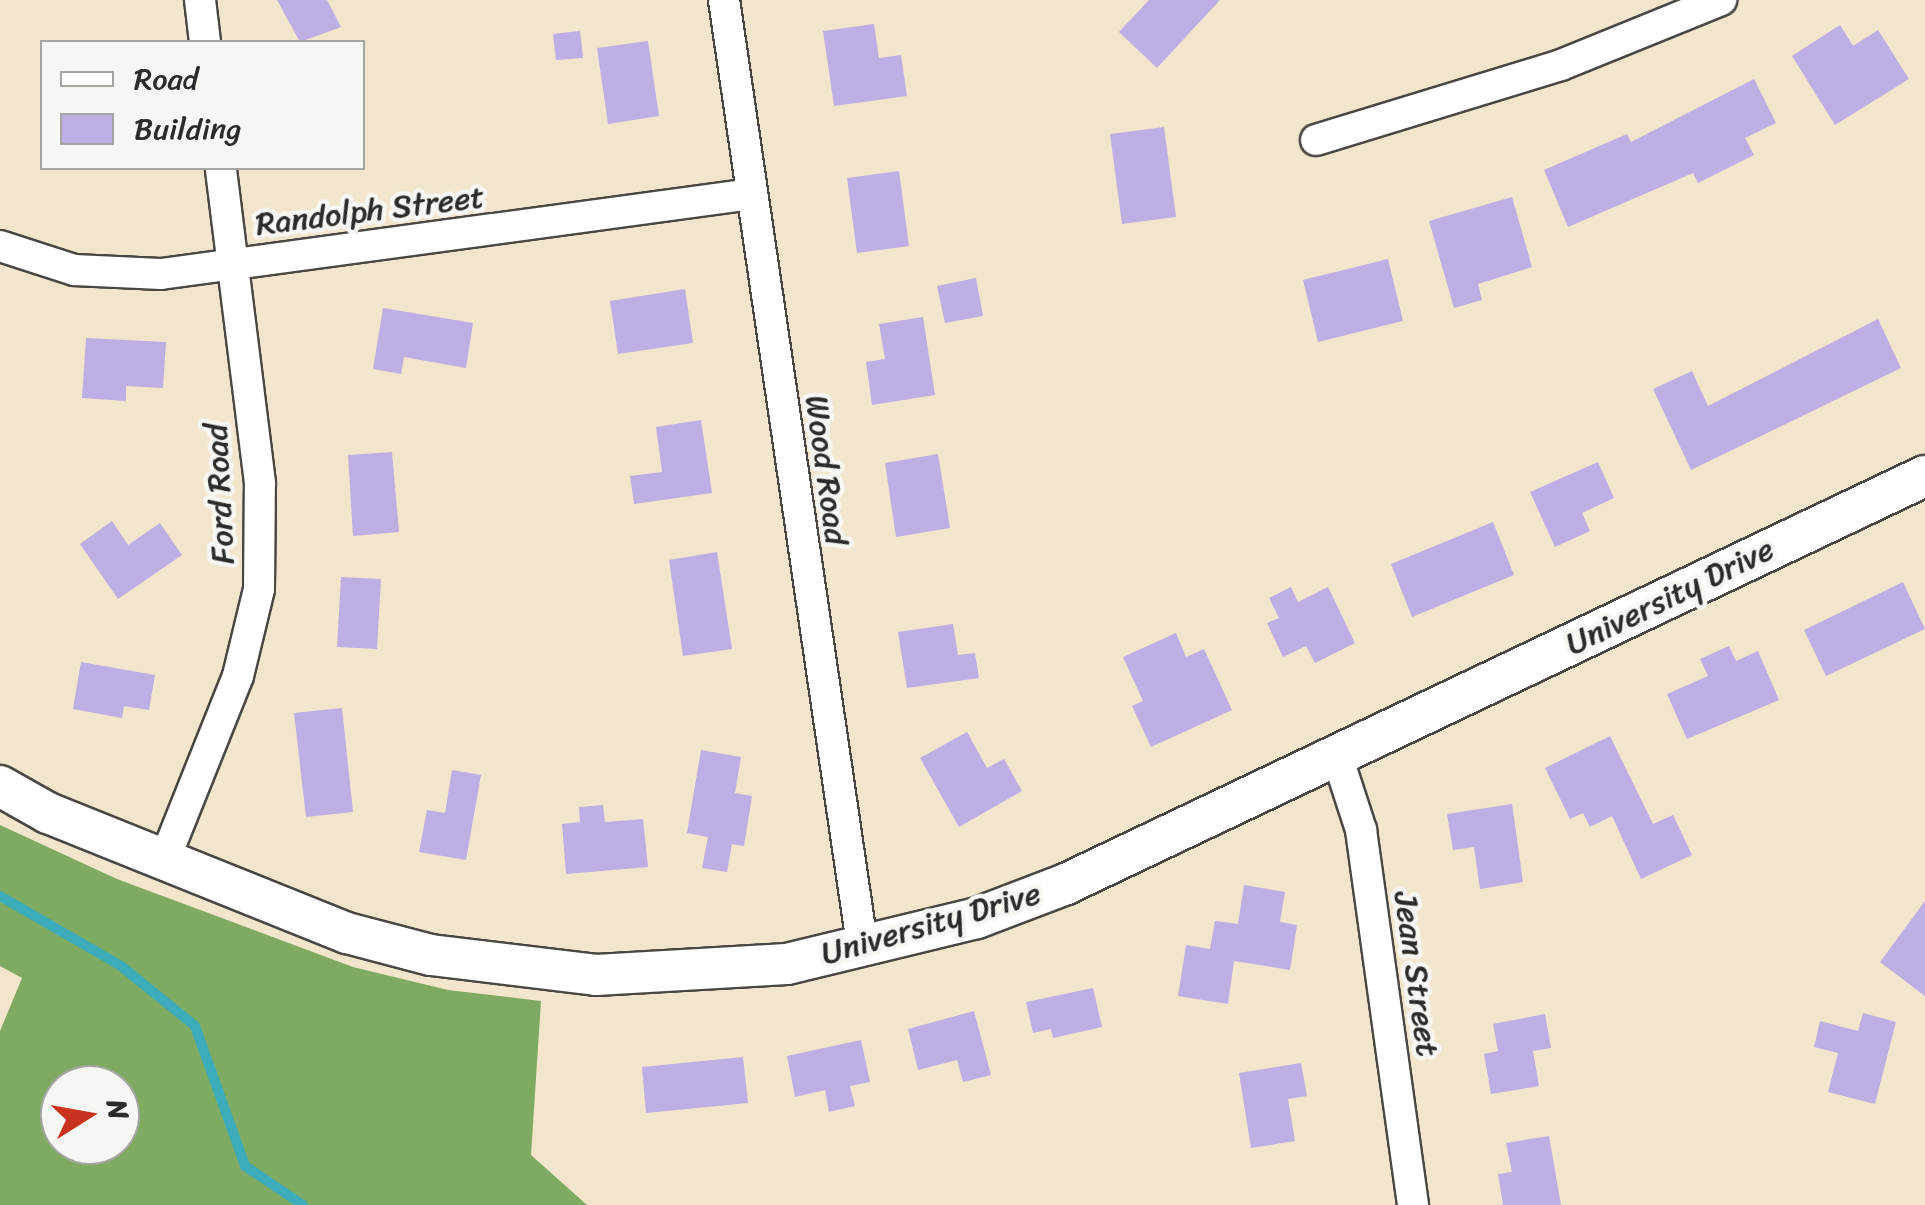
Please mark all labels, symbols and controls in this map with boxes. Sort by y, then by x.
legend [40,40,365,170]
text: Road [134,52,198,106]
text: Building [134,102,241,156]
street label: Randolph Street [254,178,486,244]
street label: Wood Road [796,393,856,547]
street label: Ford Road [197,423,243,565]
street label: University Drive [1560,530,1780,664]
street label: University Drive [817,874,1045,974]
street label: Jean Street [1385,889,1447,1059]
north arrow [40,1065,140,1165]
text: N [92,1095,144,1124]

